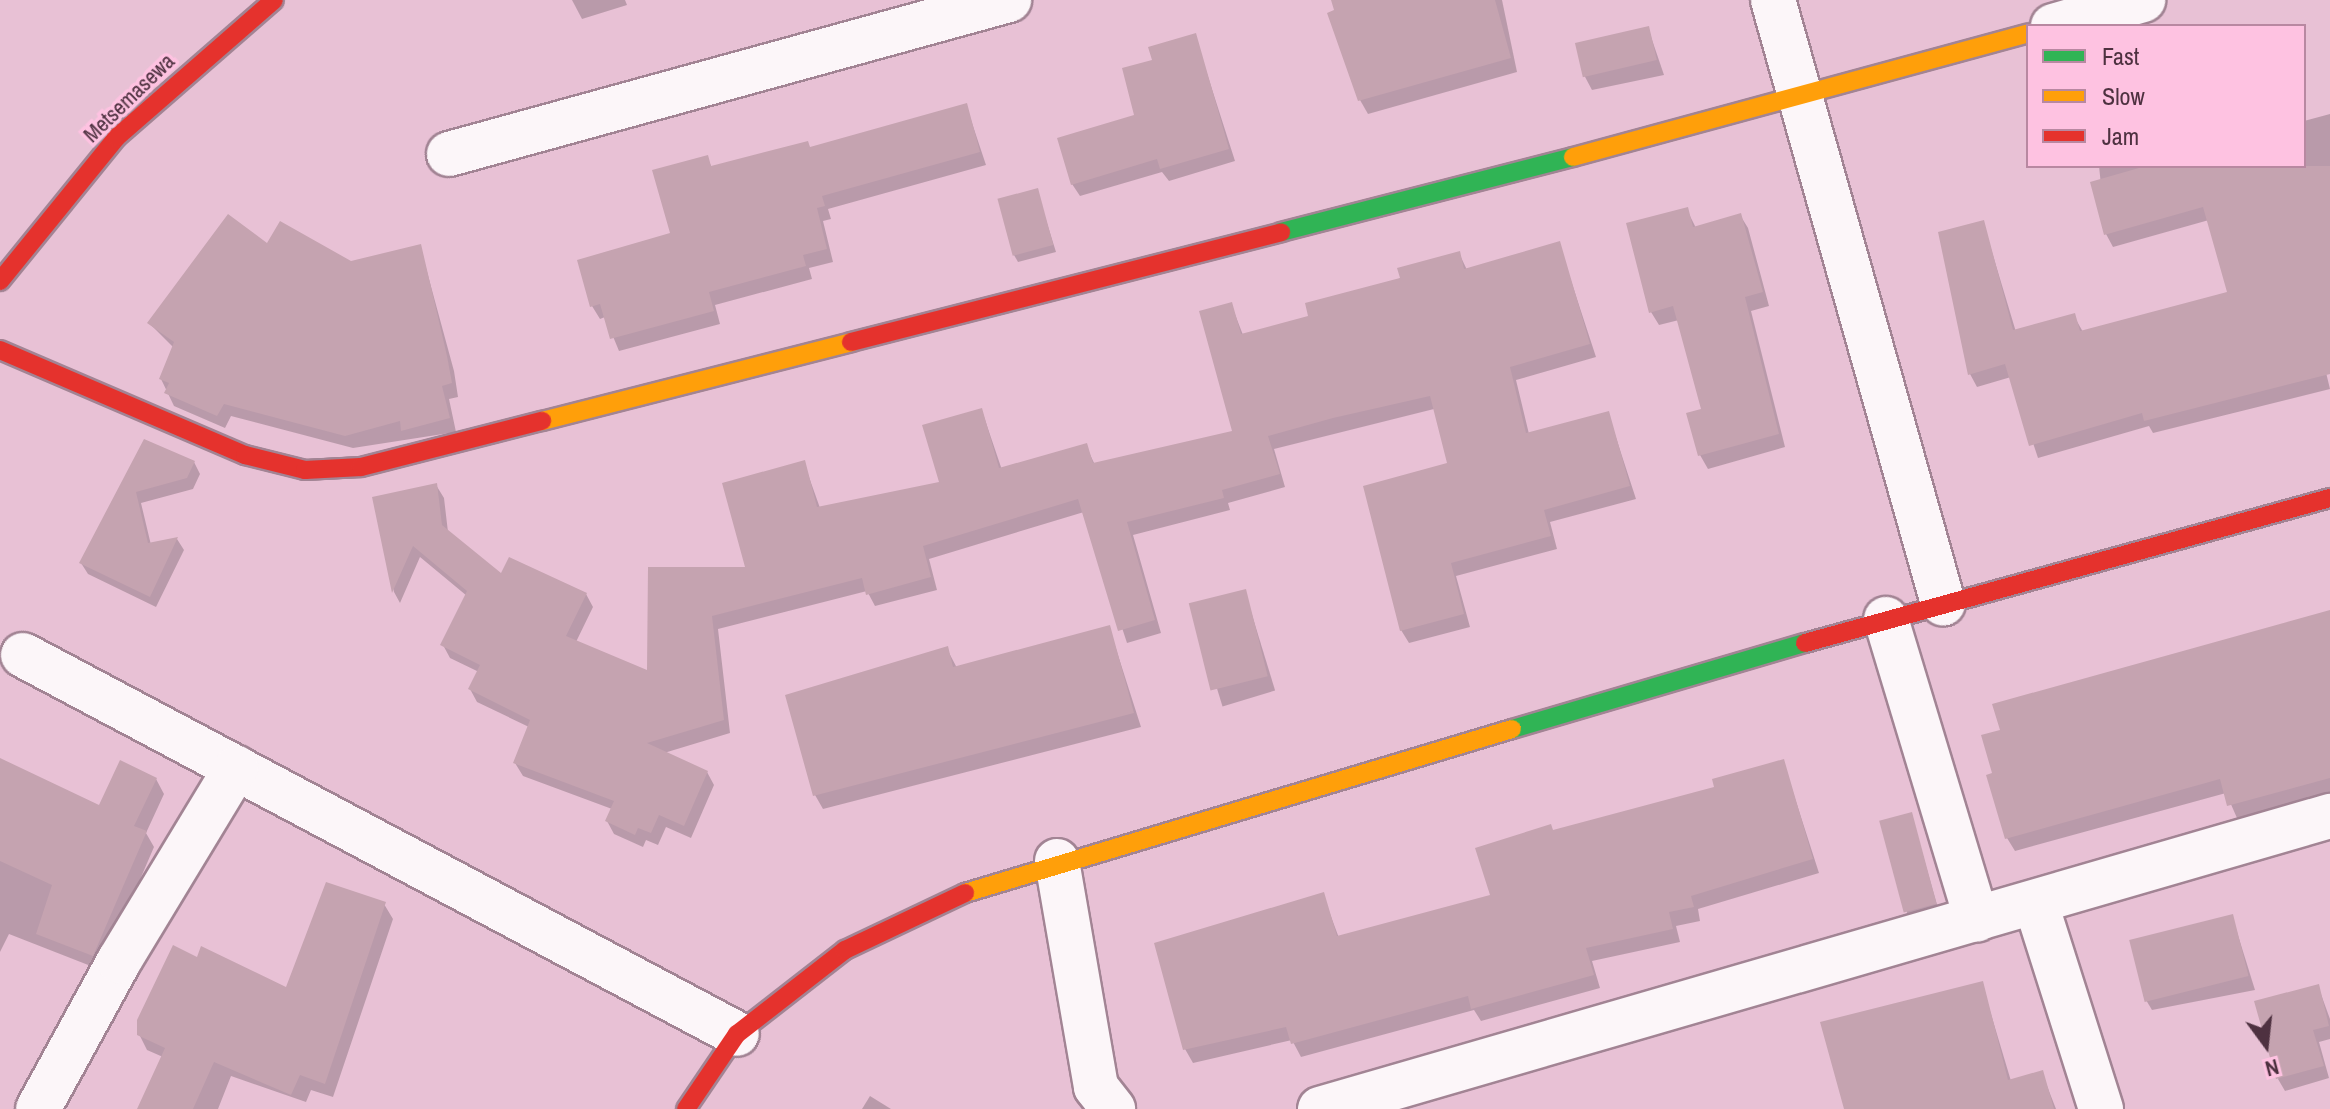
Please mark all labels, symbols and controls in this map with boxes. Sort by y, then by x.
legend [2026,24,2306,168]
text: Fast [2102,40,2139,72]
street label: Metsemasewa [78,48,180,148]
text: Slow [2102,80,2145,112]
text: Jam [2102,120,2139,152]
north arrow [2226,1005,2306,1085]
text: N [2262,1052,2282,1084]

